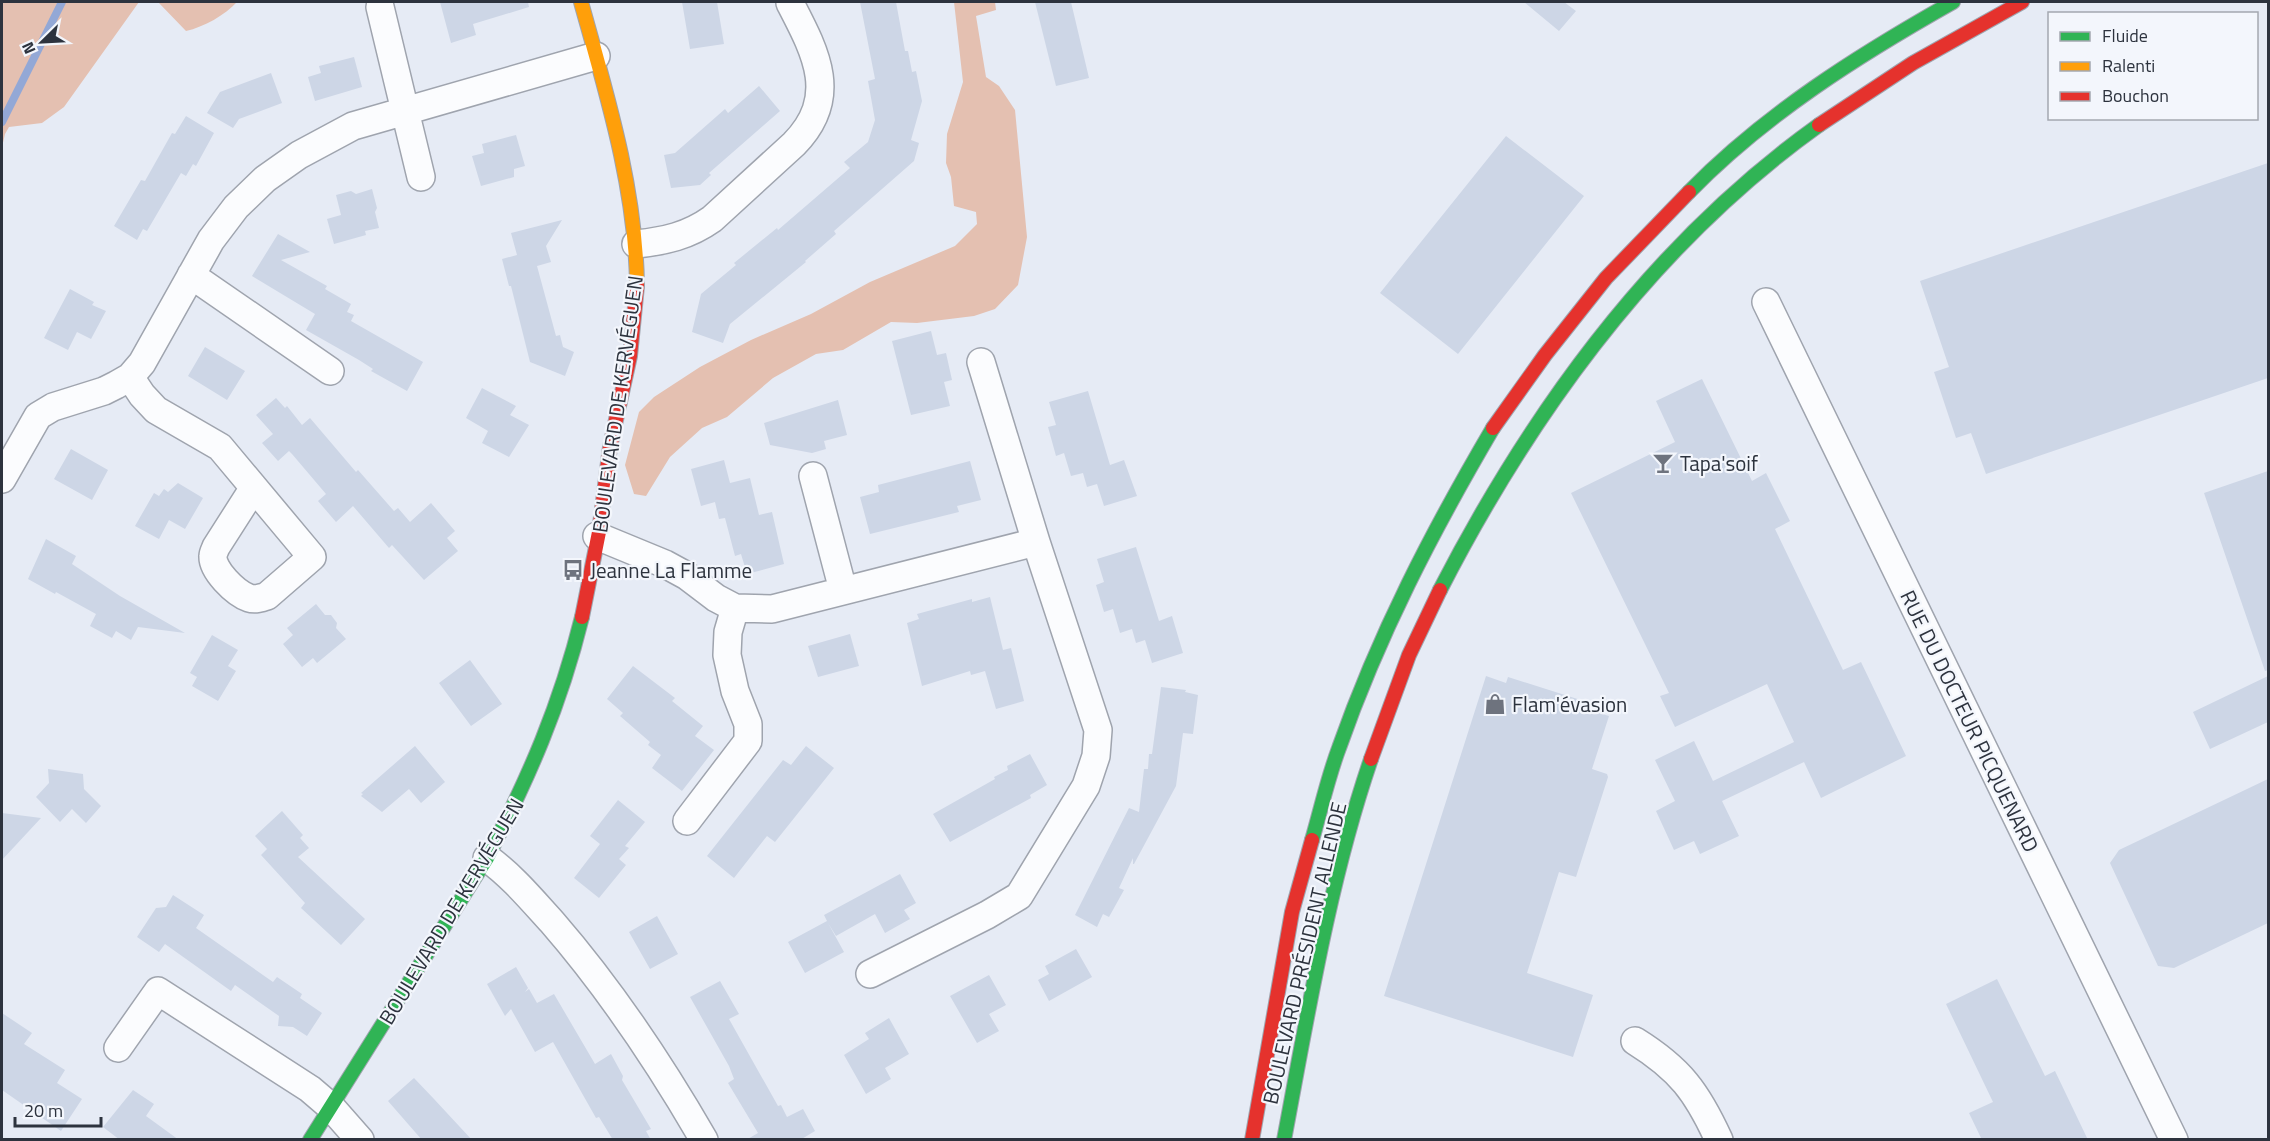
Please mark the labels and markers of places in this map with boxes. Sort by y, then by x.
place label: Tapa'soif [1680,447,1758,479]
bar icon: Tapa'soif [1651,451,1675,475]
place label: Jeanne La Flamme [590,554,752,586]
bus stop icon: Jeanne La Flamme [561,558,585,582]
place label: Flam'évasion [1512,688,1627,720]
shop icon: Flam'évasion [1483,692,1507,716]

